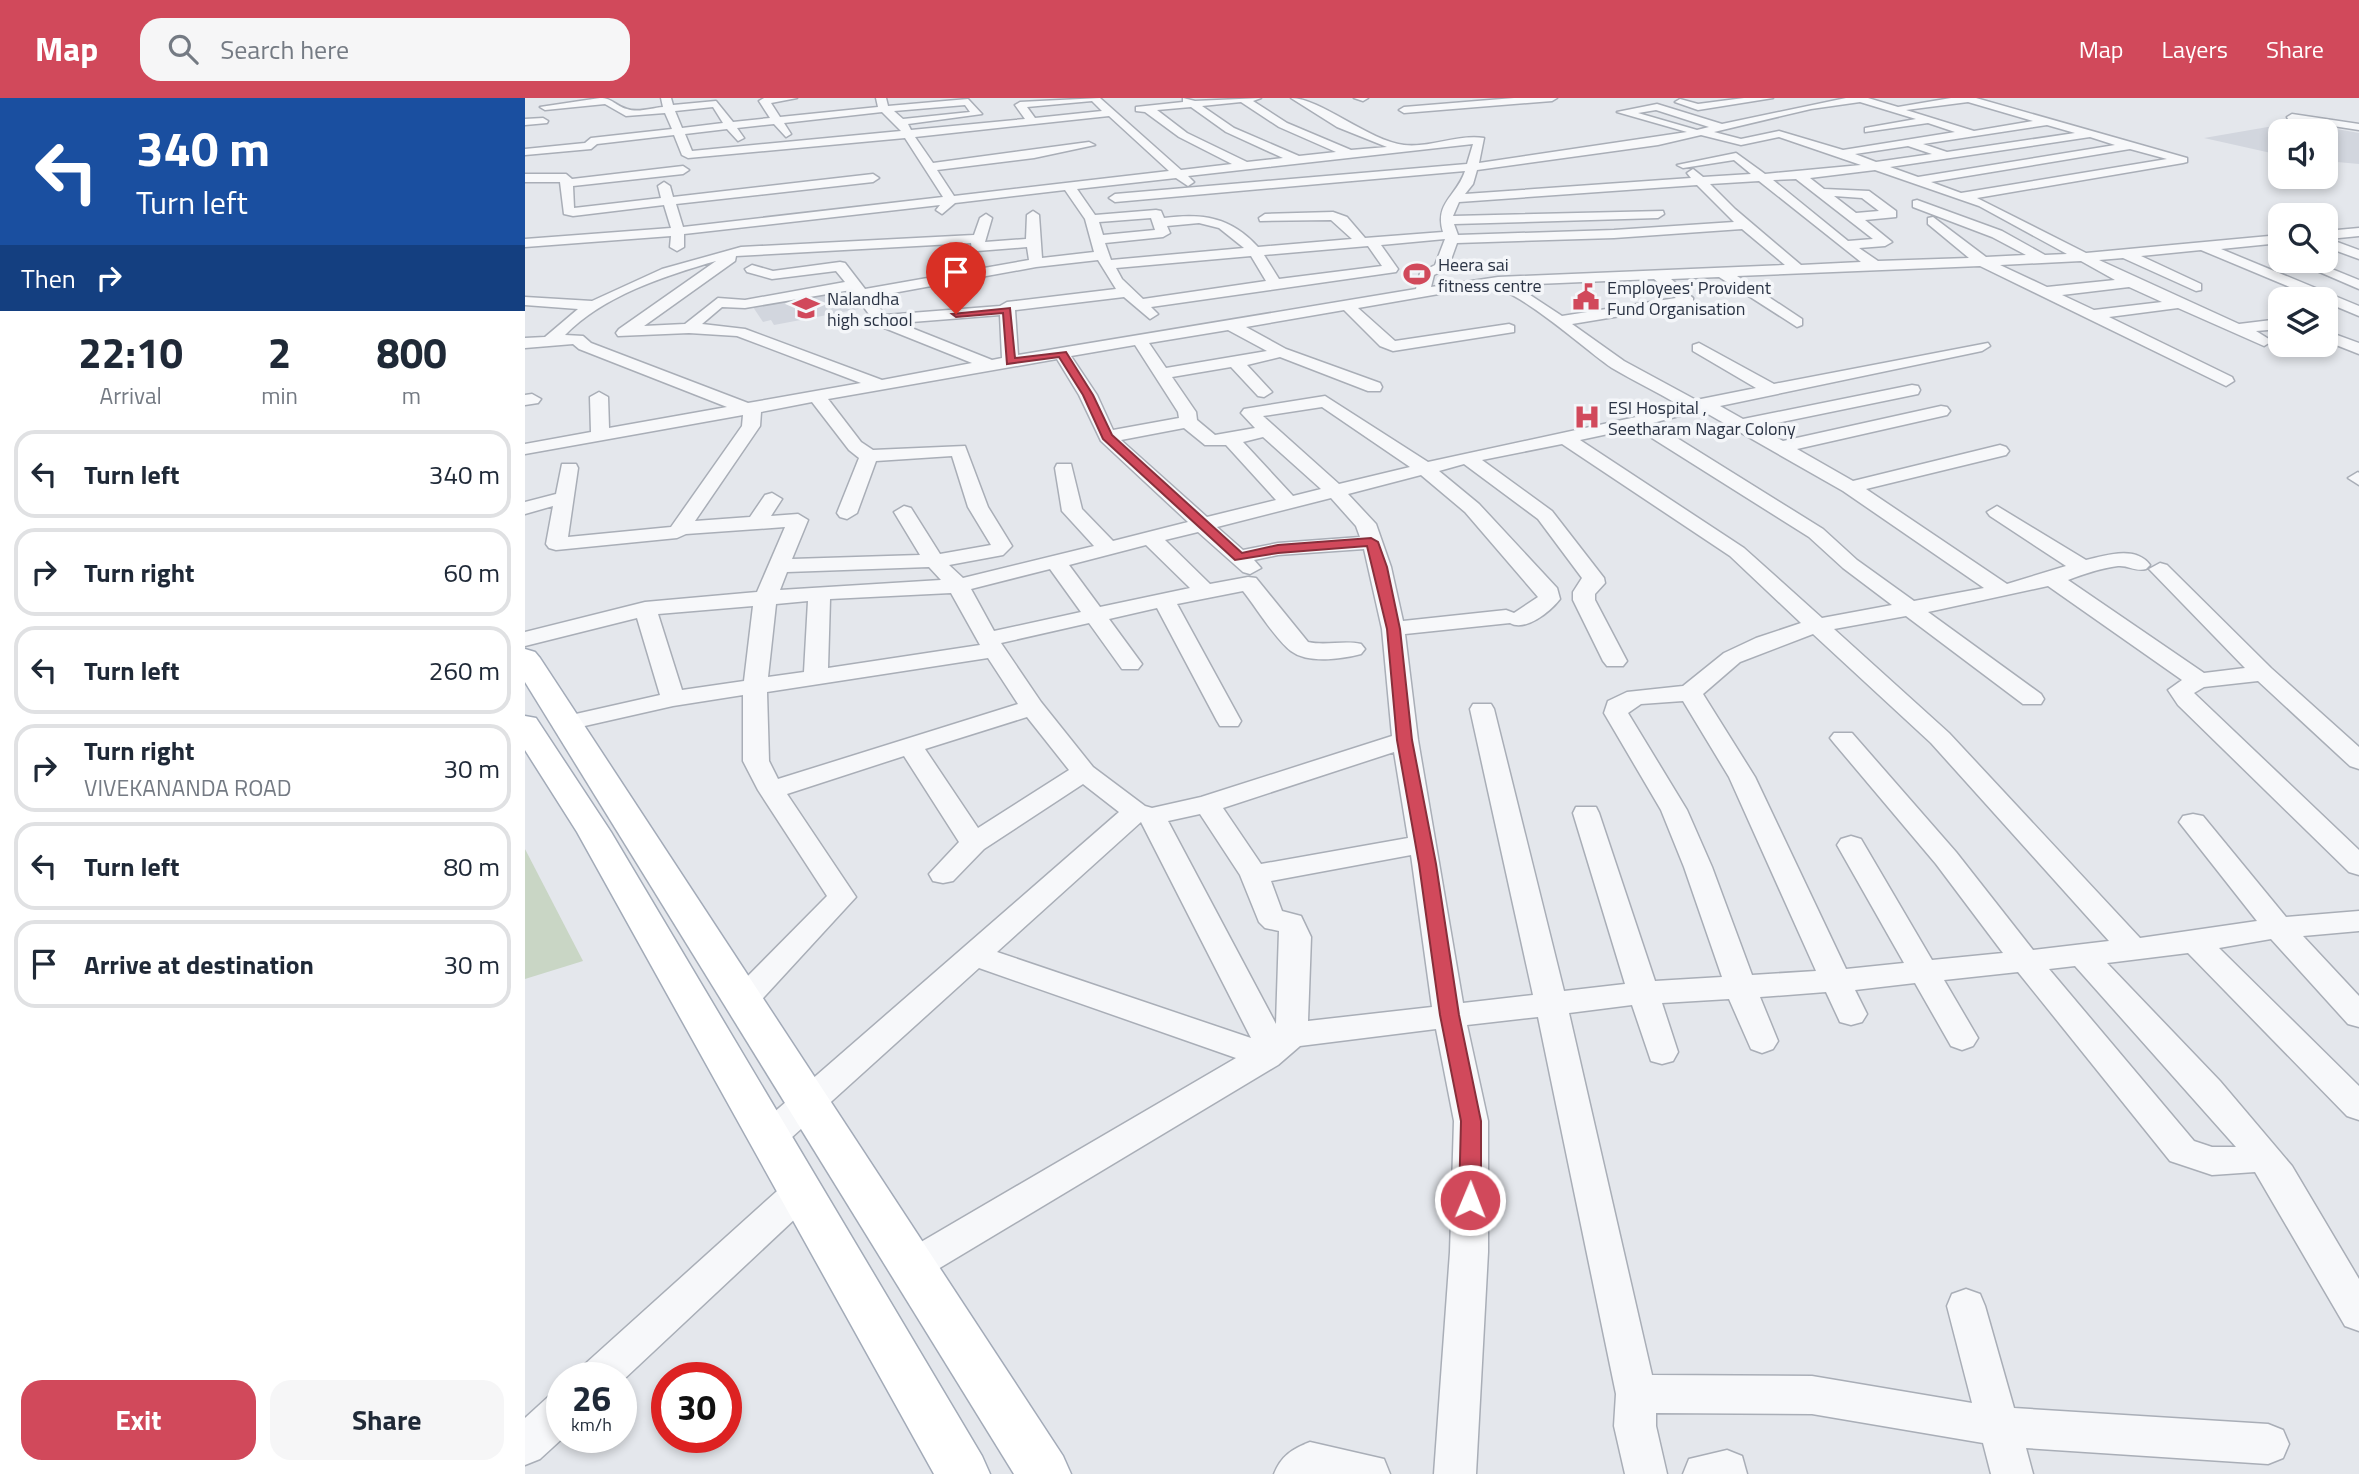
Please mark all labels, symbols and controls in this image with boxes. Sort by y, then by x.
search box [140,18,630,81]
text: Map [35,24,98,74]
icon: search [164,30,202,68]
text: Search here [220,30,349,69]
text: Map [2079,31,2124,67]
text: Layers [2162,31,2228,67]
text: Share [2266,31,2324,67]
text: 340 m [136,110,270,185]
map controls [2268,119,2338,357]
button: sound [2268,119,2338,189]
icon: left [21,126,112,217]
text: Turn left [136,178,248,226]
button: search [2268,203,2338,273]
pin [926,242,986,314]
place label: Heera sai fitness centre [1438,251,1542,299]
icon: arrive [937,253,975,291]
text: Then [21,259,76,298]
icon: right [90,259,128,297]
sports icon: Heera sai fitness centre [1402,259,1432,289]
place label: Employees' Provident Fund Organisation [1607,274,1772,322]
public building icon: Employees' Provident Fund Organisation [1571,282,1601,312]
place label: Nalandha high school [827,285,913,333]
button: layers [2268,287,2338,357]
school or university icon: Nalandha high school [791,293,821,323]
text: 22:10 [78,320,183,384]
text: 2 [268,320,291,384]
text: 800 [376,320,447,384]
text: Arrival [99,378,162,413]
text: min [261,378,298,413]
text: m [402,378,421,413]
place label: ESI Hospital , Seetharam Nagar Colony [1608,394,1796,442]
hospital icon: ESI Hospital , Seetharam Nagar Colony [1572,402,1602,432]
icon: left [25,455,63,493]
text: Turn left [84,455,179,494]
text: 340 m [429,455,500,494]
icon: right [25,553,63,591]
text: Turn right [84,553,195,592]
text: 60 m [443,553,500,592]
icon: left [25,651,63,689]
text: Turn left [84,651,179,690]
text: 260 m [429,651,500,690]
text: Turn right [84,731,195,770]
icon: right [25,749,63,787]
text: 30 m [443,749,500,788]
text: VIVEKANANDA ROAD [84,770,292,805]
icon: left [25,847,63,885]
text: Turn left [84,847,179,886]
text: 80 m [443,847,500,886]
icon: arrive [25,945,63,983]
text: Arrive at destination [84,945,314,984]
text: 30 m [443,945,500,984]
position arrow [1433,1163,1507,1237]
speed limit sign: 30 [651,1362,742,1453]
text: 26 [572,1371,611,1425]
button: Exit [21,1380,256,1460]
button: Share [270,1380,504,1460]
text: km/h [571,1411,612,1438]

